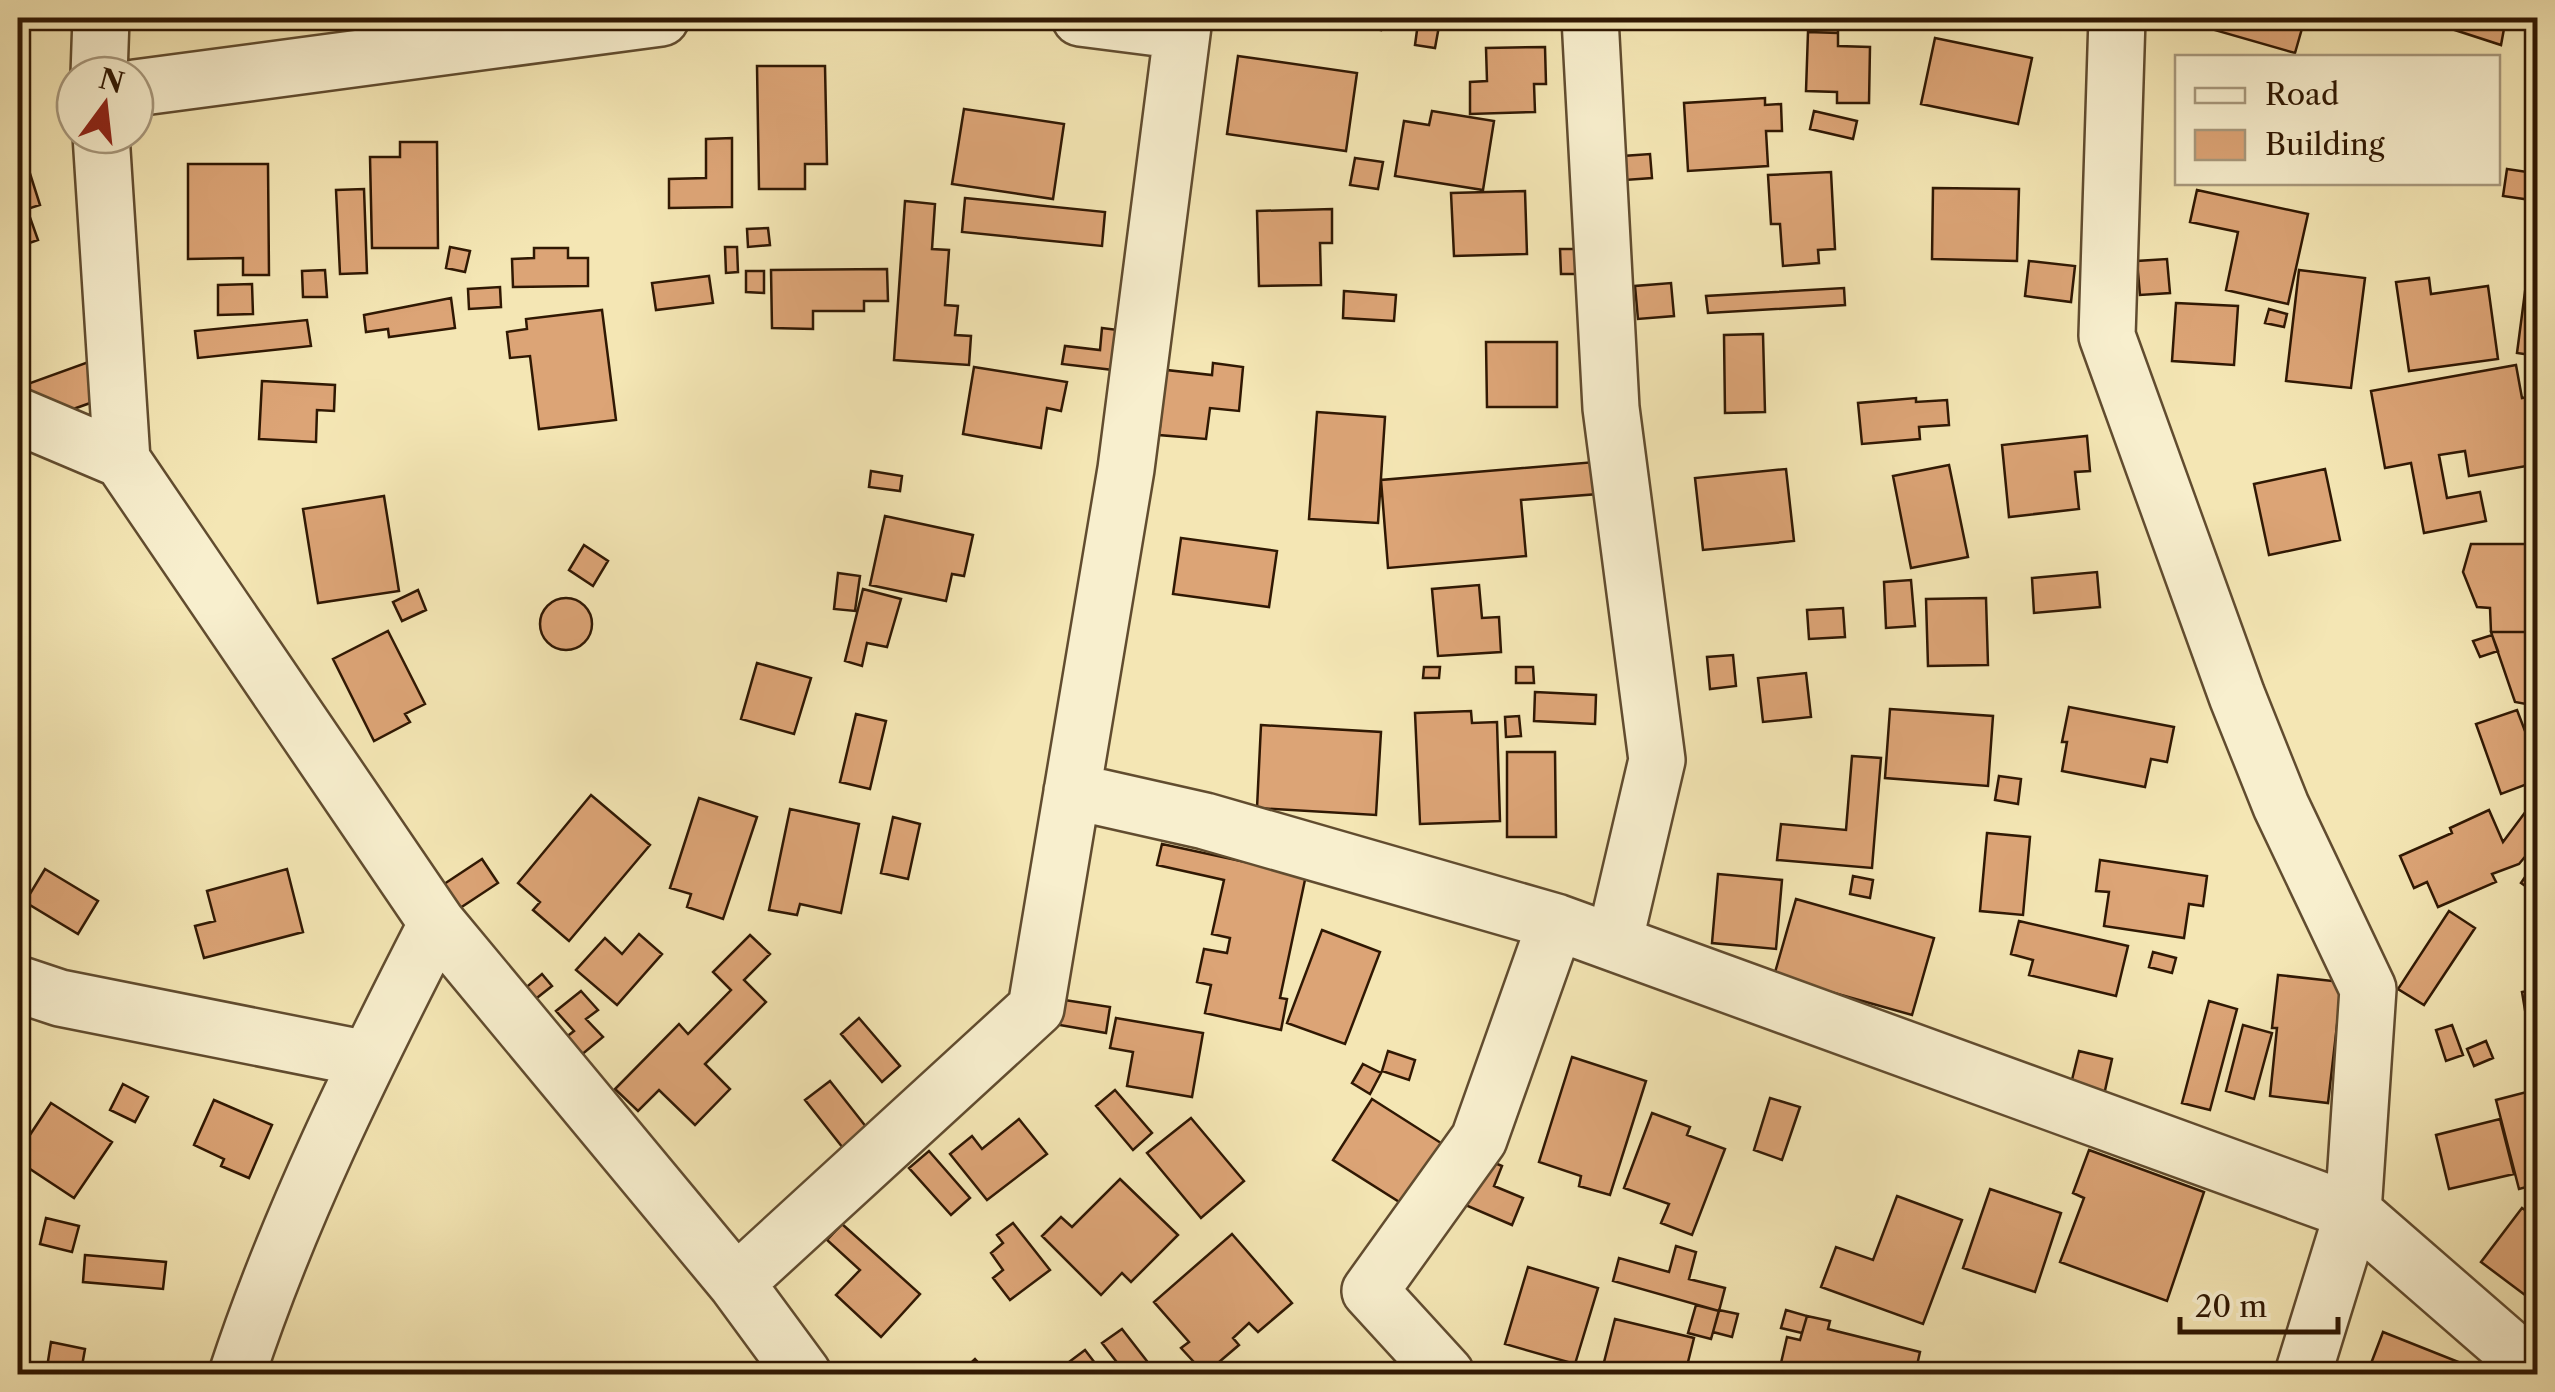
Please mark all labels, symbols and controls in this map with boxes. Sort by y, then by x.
north arrow [55,55,155,155]
legend [2175,55,2500,185]
text: N [95,61,128,100]
text: Road [2265,76,2339,113]
text: Building [2265,126,2385,163]
scale bar [2180,1272,2338,1334]
text: 20 m [2195,1288,2267,1325]

